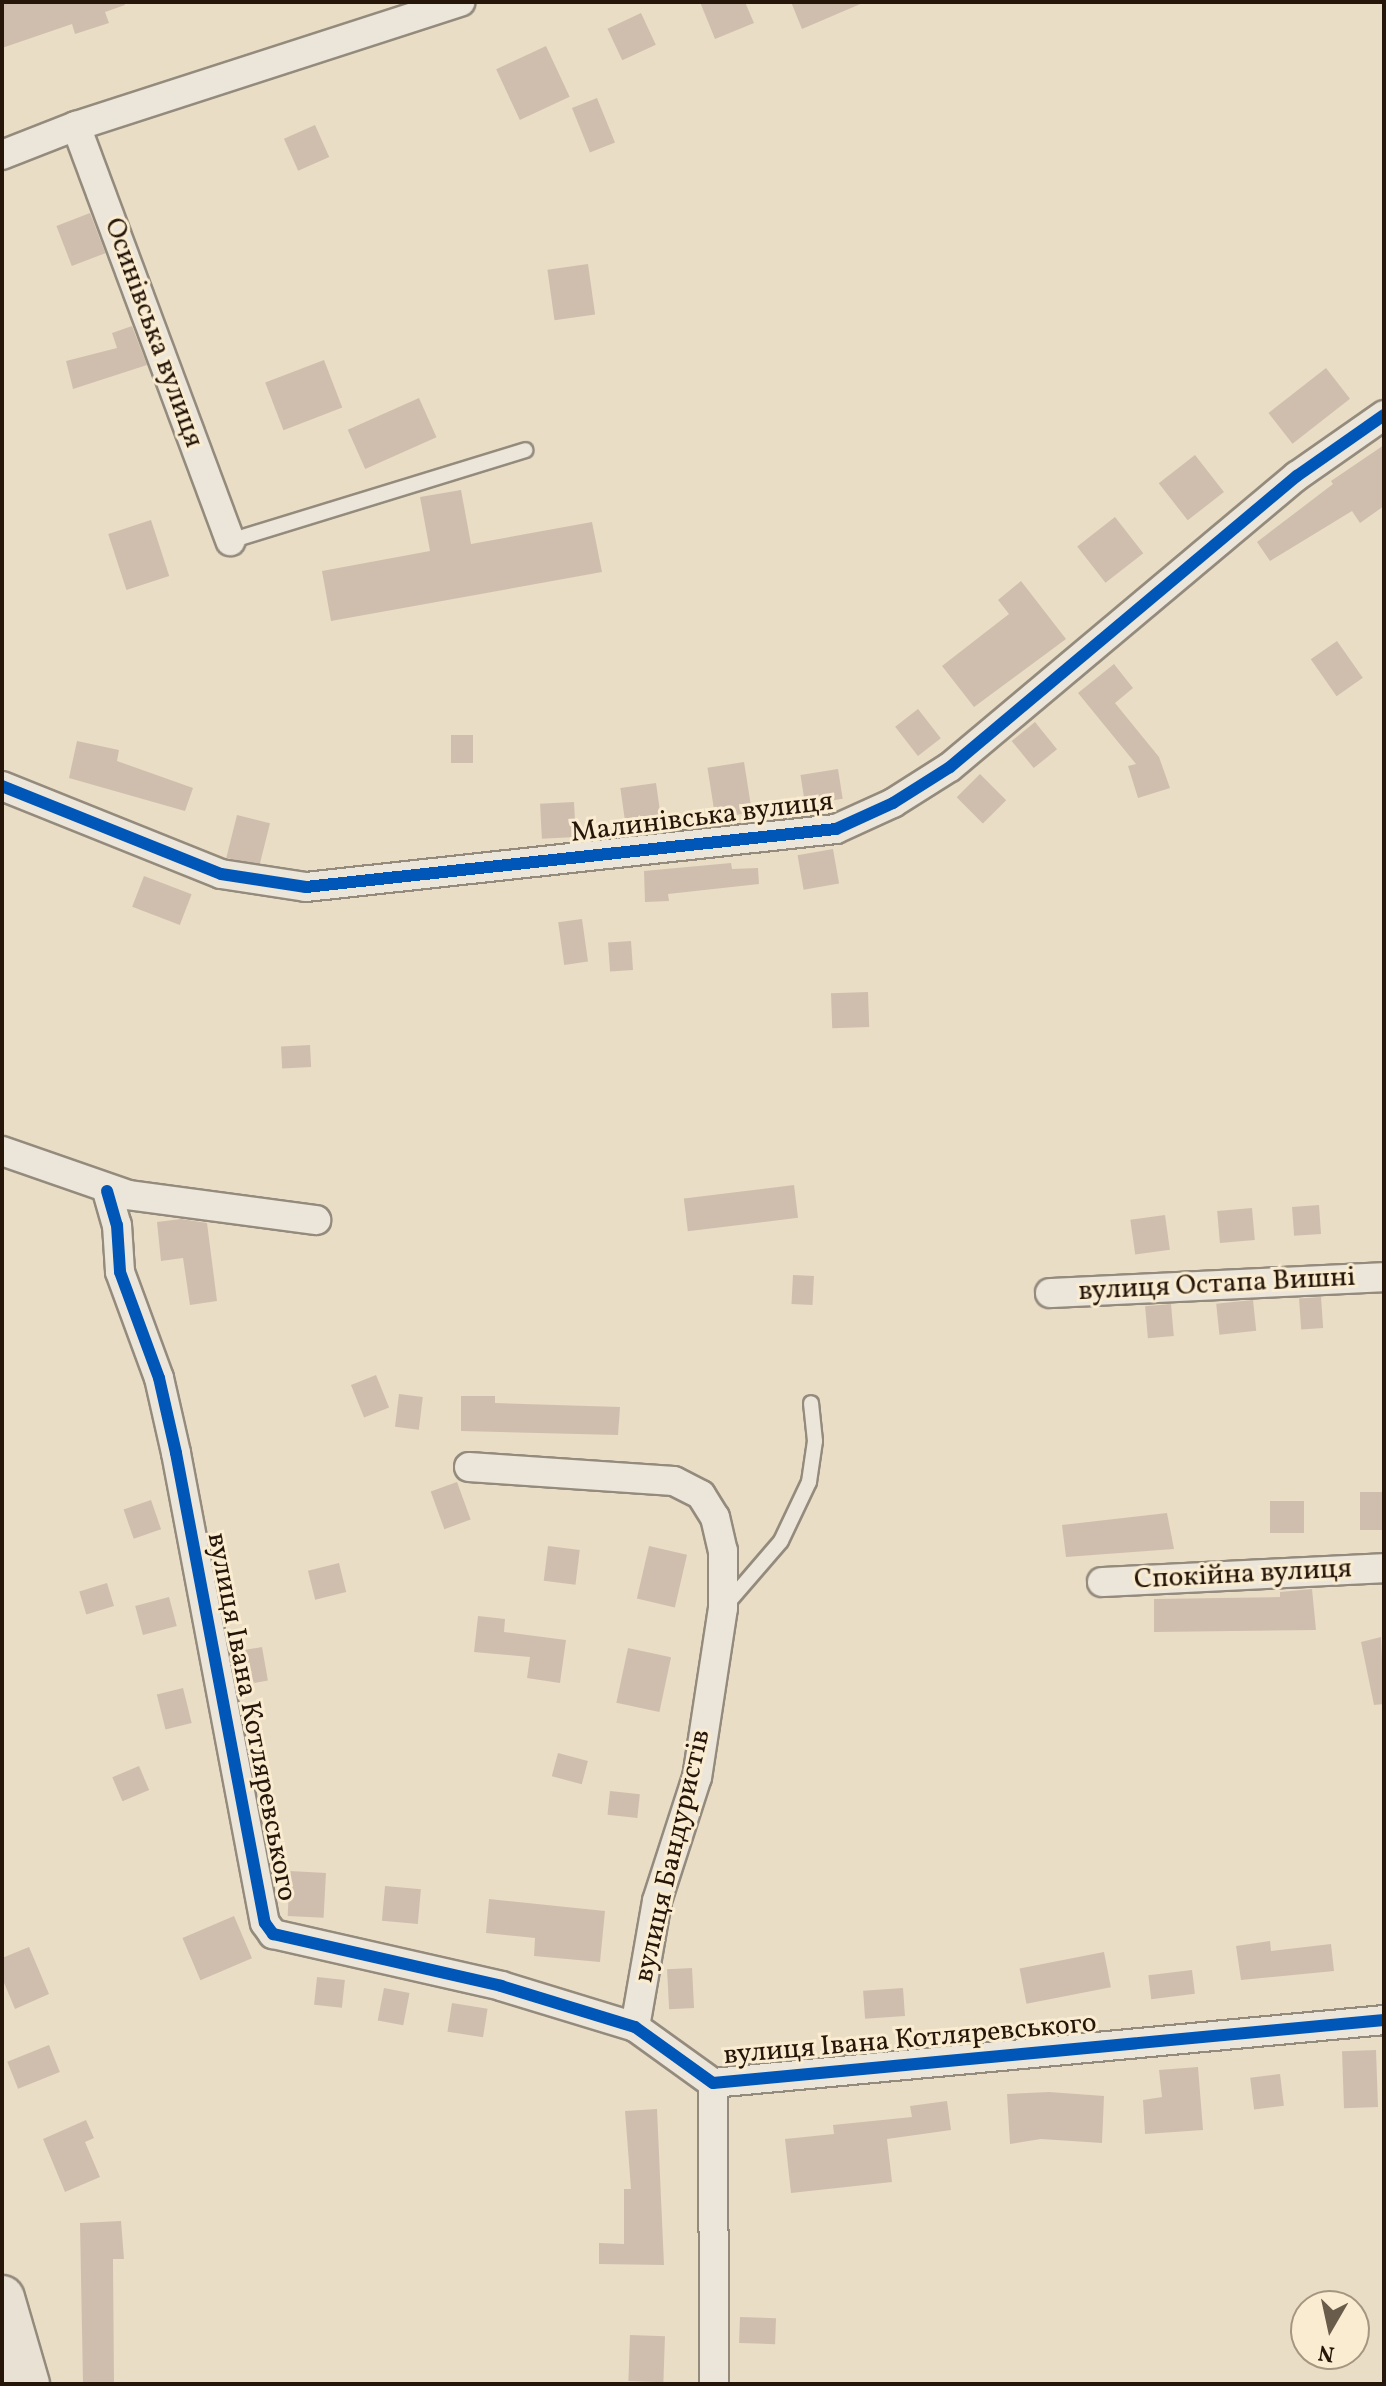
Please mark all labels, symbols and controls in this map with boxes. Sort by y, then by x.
street label: Осинівська вулиця [96,214,210,452]
street label: Малинівська вулиця [569,785,835,851]
street label: вулиця Остапа Вишні [1078,1261,1356,1309]
street label: вулиця Івана Котляревського [199,1530,303,1904]
street label: Спокійна вулиця [1133,1553,1353,1597]
street label: вулиця Бандуристів [628,1726,718,1986]
street label: вулиця Івана Котляревського [722,2007,1098,2073]
north arrow [1290,2290,1370,2370]
text: N [1316,2336,1337,2369]

